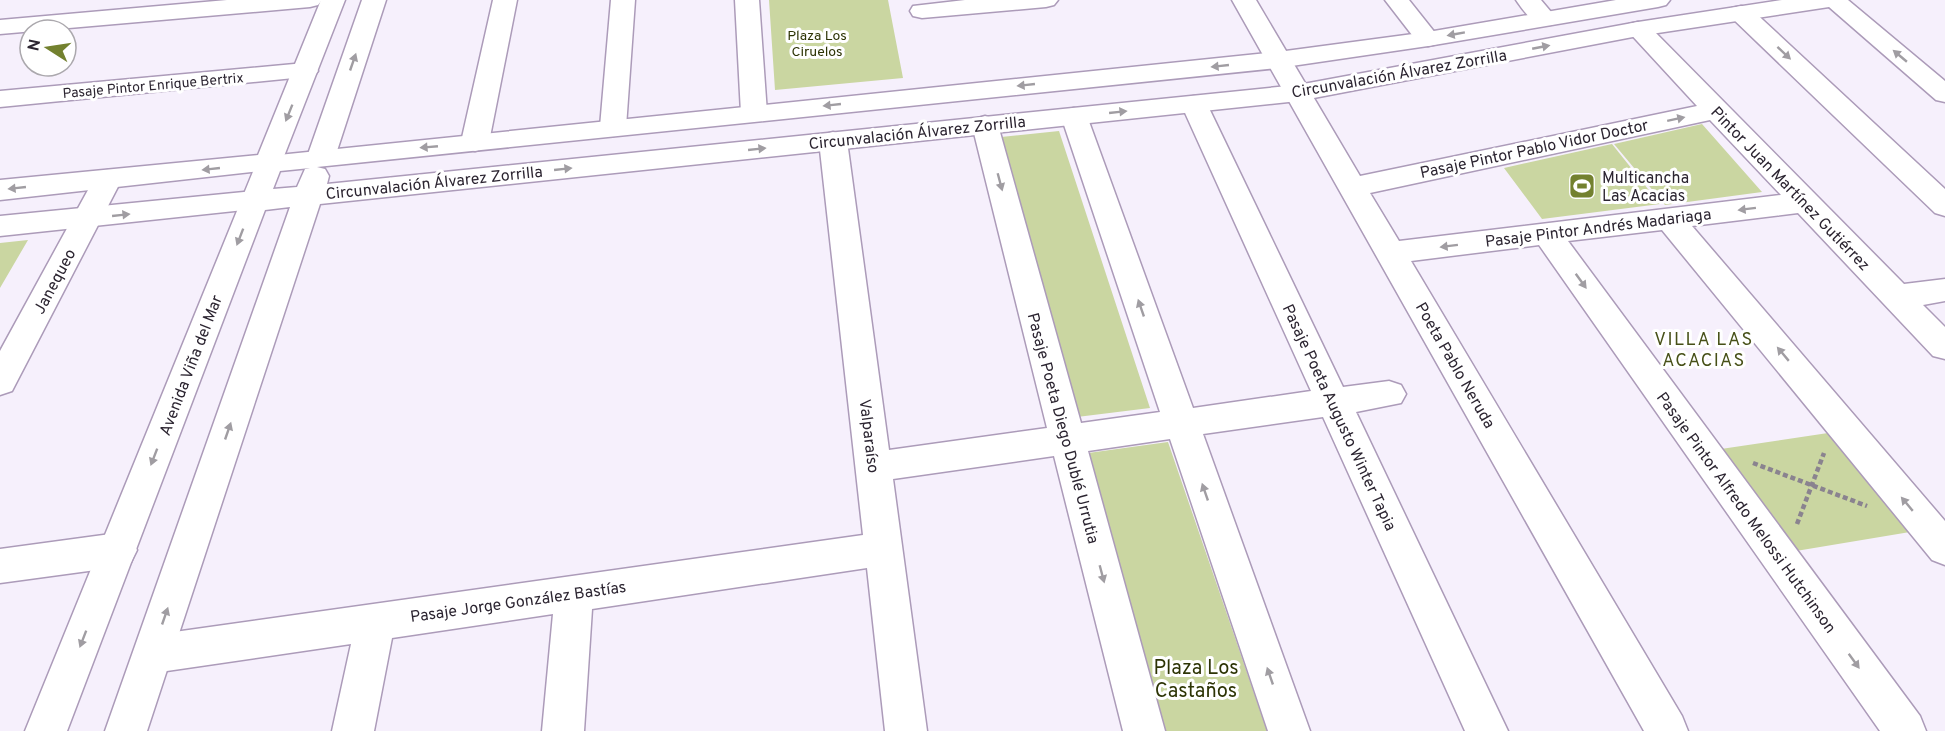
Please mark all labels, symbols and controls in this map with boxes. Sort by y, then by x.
north arrow [18,18,78,78]
park label: Plaza Los Ciruelos [787,28,847,61]
one-way arrow [1446,30,1465,39]
text: N [24,38,46,53]
one-way arrow [1532,42,1551,51]
street label: Circunvalación Álvarez Zorrilla [1290,44,1509,104]
one-way arrow [1776,46,1791,60]
one-way arrow [1892,50,1908,63]
one-way arrow [349,53,358,71]
one-way arrow [1211,61,1230,71]
street label: Pasaje Pintor Enrique Bertrix [62,70,244,103]
one-way arrow [1017,81,1036,90]
one-way arrow [823,100,842,110]
street label: Pintor Juan Martínez Gutiérrez [1706,103,1873,276]
one-way arrow [284,104,293,122]
one-way arrow [1109,107,1128,116]
street label: Circunvalación Álvarez Zorrilla [807,111,1027,155]
one-way arrow [1667,113,1686,123]
street label: Pasaje Pintor Pablo Vidor Doctor [1418,116,1650,184]
one-way arrow [420,142,439,152]
one-way arrow [748,144,767,154]
street label: Circunvalación Álvarez Zorrilla [324,161,544,205]
one-way arrow [202,164,221,174]
one-way arrow [554,164,573,174]
place label: Multicancha Las Acacias [1602,169,1689,207]
sports icon: Multicancha Las Acacias [1567,171,1597,201]
one-way arrow [995,173,1005,191]
one-way arrow [7,183,26,193]
one-way arrow [1737,204,1756,214]
street label: Pasaje Pintor Andrés Madariaga [1484,205,1712,253]
one-way arrow [111,210,130,220]
one-way arrow [235,228,244,246]
one-way arrow [1439,241,1458,251]
street label: Janequeo [30,246,81,318]
one-way arrow [1575,273,1586,289]
street label: Avenida Viña del Mar [156,293,228,439]
one-way arrow [1136,299,1145,317]
street label: Poeta Pablo Neruda [1410,299,1499,433]
street label: Pasaje Poeta Augusto Winter Tapia [1277,301,1400,534]
street label: Pasaje Poeta Diego Dublé Urrutia [1022,311,1103,546]
district label: VILLA LAS ACACIAS [1654,329,1754,373]
one-way arrow [1776,346,1789,362]
street label: Pasaje Pintor Alfredo Melossi Hutchinson [1651,389,1840,638]
street label: Valparaíso [854,398,882,474]
one-way arrow [224,422,233,440]
one-way arrow [149,449,159,467]
one-way arrow [1200,483,1210,501]
one-way arrow [1902,496,1914,511]
one-way arrow [1098,564,1108,583]
street label: Pasaje Jorge González Bastías [409,578,628,628]
one-way arrow [161,607,171,625]
one-way arrow [77,630,87,648]
one-way arrow [1848,652,1860,668]
park label: Plaza Los Castaños [1153,656,1239,705]
one-way arrow [1264,667,1274,685]

